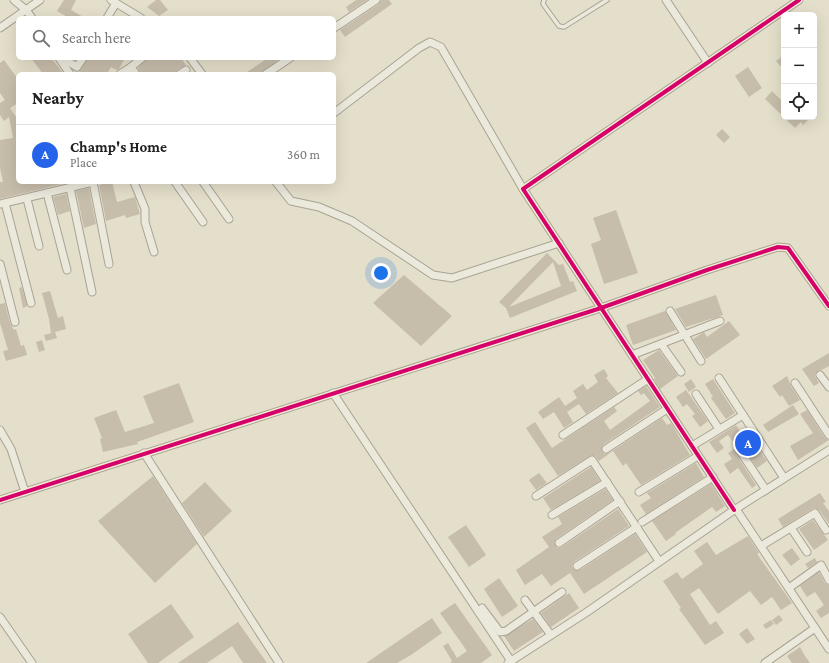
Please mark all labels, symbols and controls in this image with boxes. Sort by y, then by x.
map controls [781,12,817,120]
button: + [781,12,817,48]
search box [16,16,336,60]
icon: search [30,27,52,49]
text: Search here [62,30,131,46]
button: − [781,48,817,84]
button: locate [781,84,817,120]
text: Nearby [32,89,84,108]
text: Champ's Home [70,139,167,155]
text: A [41,147,49,162]
text: 360 m [287,147,320,162]
text: Place [70,155,97,170]
your location [371,263,391,283]
pin: A [735,428,761,458]

